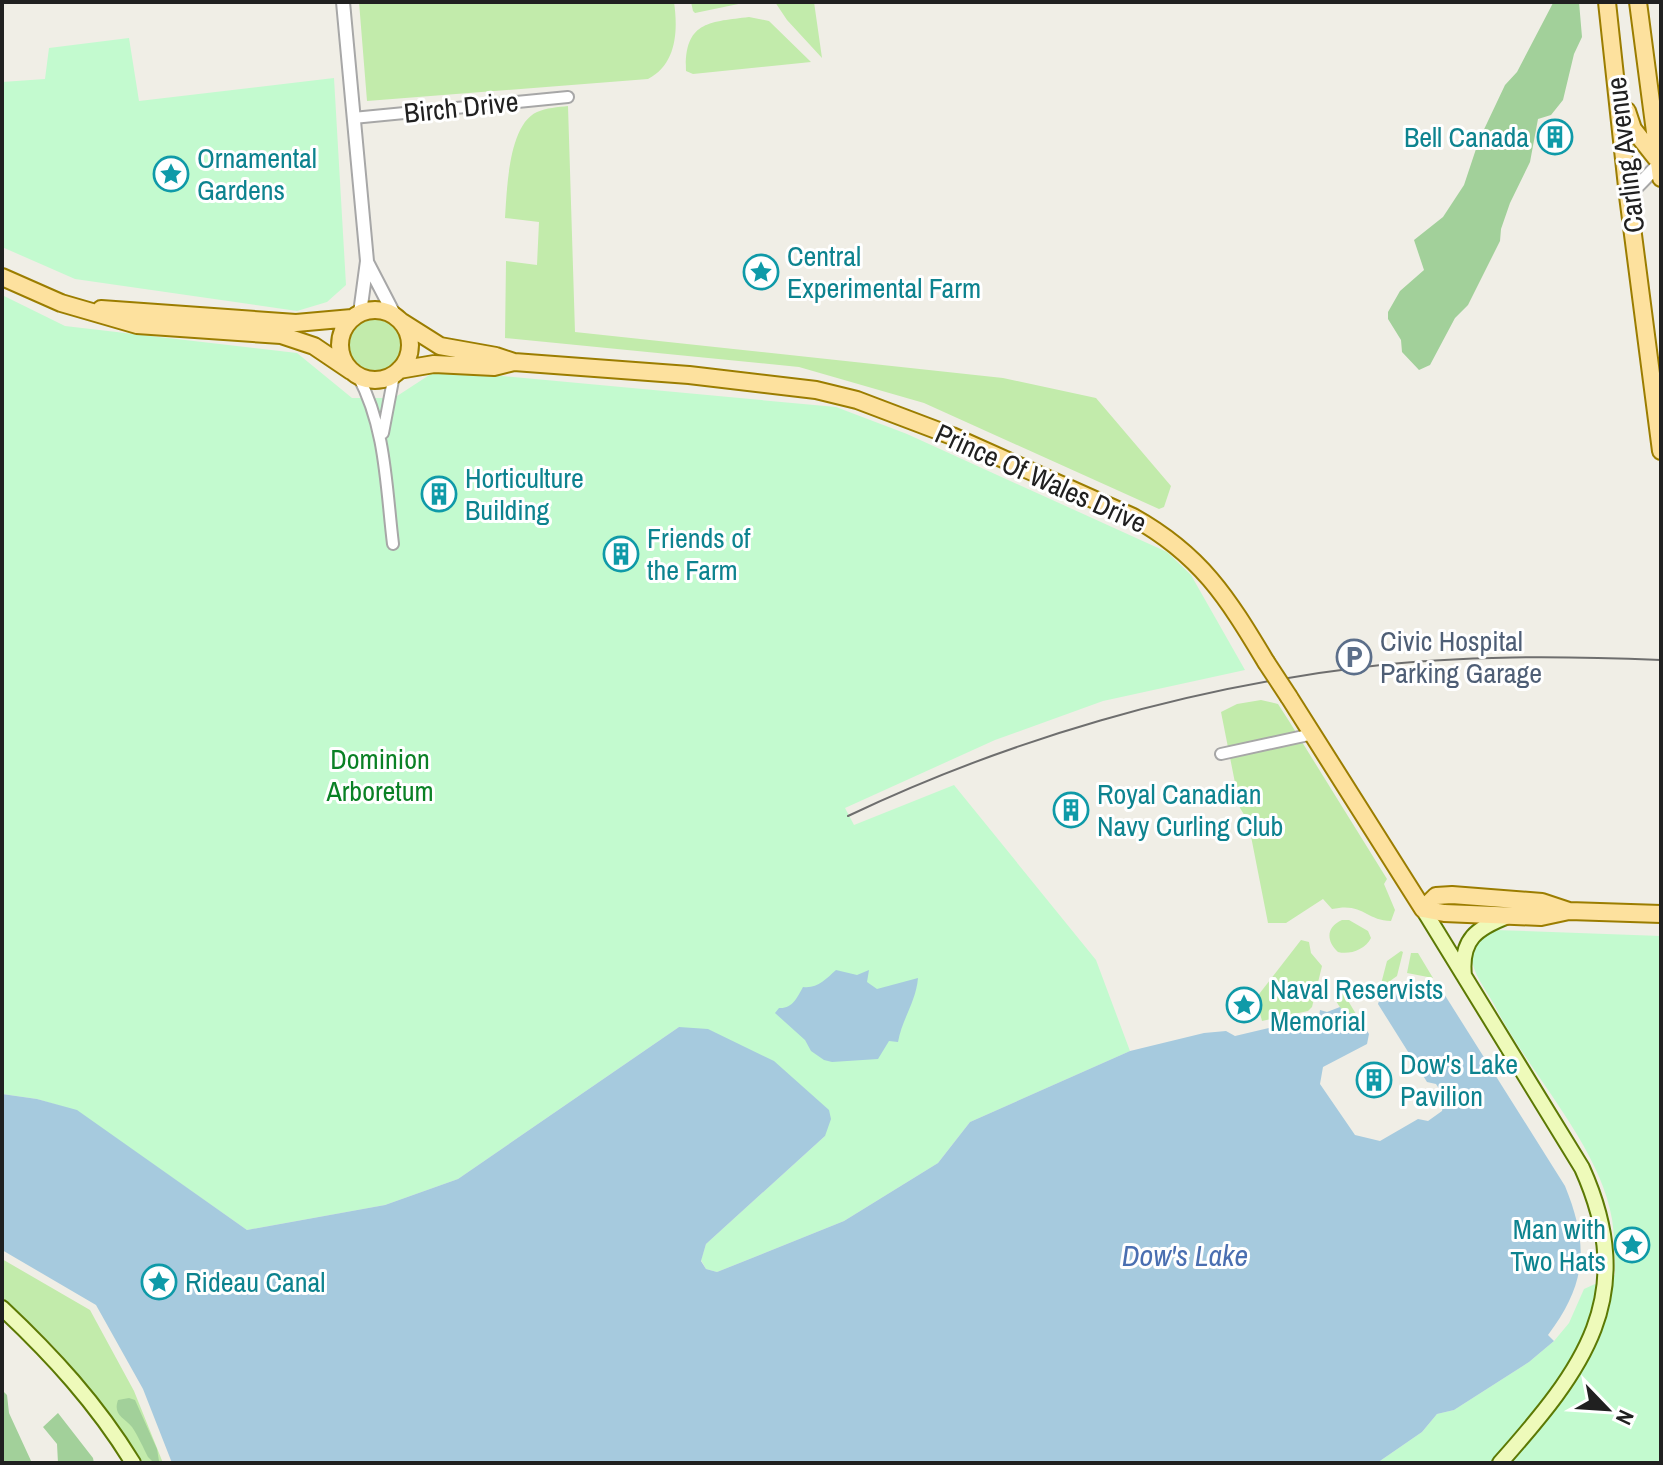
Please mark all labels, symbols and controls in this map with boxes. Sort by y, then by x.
street label: Carling Avenue [1597,75,1653,235]
street label: Birch Drive [402,82,520,132]
place label: Bell Canada [1404,118,1529,156]
building icon: Bell Canada [1536,118,1574,156]
place label: Ornamental Gardens [197,139,317,209]
place icon: Ornamental Gardens [152,155,190,193]
place label: Central Experimental Farm [787,237,981,307]
place icon: Central Experimental Farm [742,253,780,291]
street label: Prince Of Wales Drive [929,414,1153,542]
place label: Horticulture Building [465,459,584,529]
building icon: Horticulture Building [420,475,458,513]
place label: Friends of the Farm [647,519,751,589]
building icon: Friends of the Farm [602,535,640,573]
place label: Civic Hospital Parking Garage [1380,622,1542,692]
parking icon: Civic Hospital Parking Garage [1335,638,1373,676]
park label: Dominion Arboretum [325,740,434,810]
place label: Royal Canadian Navy Curling Club [1097,775,1283,845]
building icon: Royal Canadian Navy Curling Club [1052,791,1090,829]
place label: Naval Reservists Memorial [1270,970,1444,1040]
place icon: Naval Reservists Memorial [1225,986,1263,1024]
place label: Dow's Lake Pavilion [1400,1045,1518,1115]
building icon: Dow's Lake Pavilion [1355,1061,1393,1099]
place label: Man with Two Hats [1510,1210,1606,1280]
place icon: Man with Two Hats [1613,1226,1651,1264]
water label: Dow's Lake [1122,1235,1248,1275]
place icon: Rideau Canal [140,1263,178,1301]
place label: Rideau Canal [185,1263,325,1301]
north arrow [1567,1369,1647,1449]
text: N [1609,1405,1641,1430]

